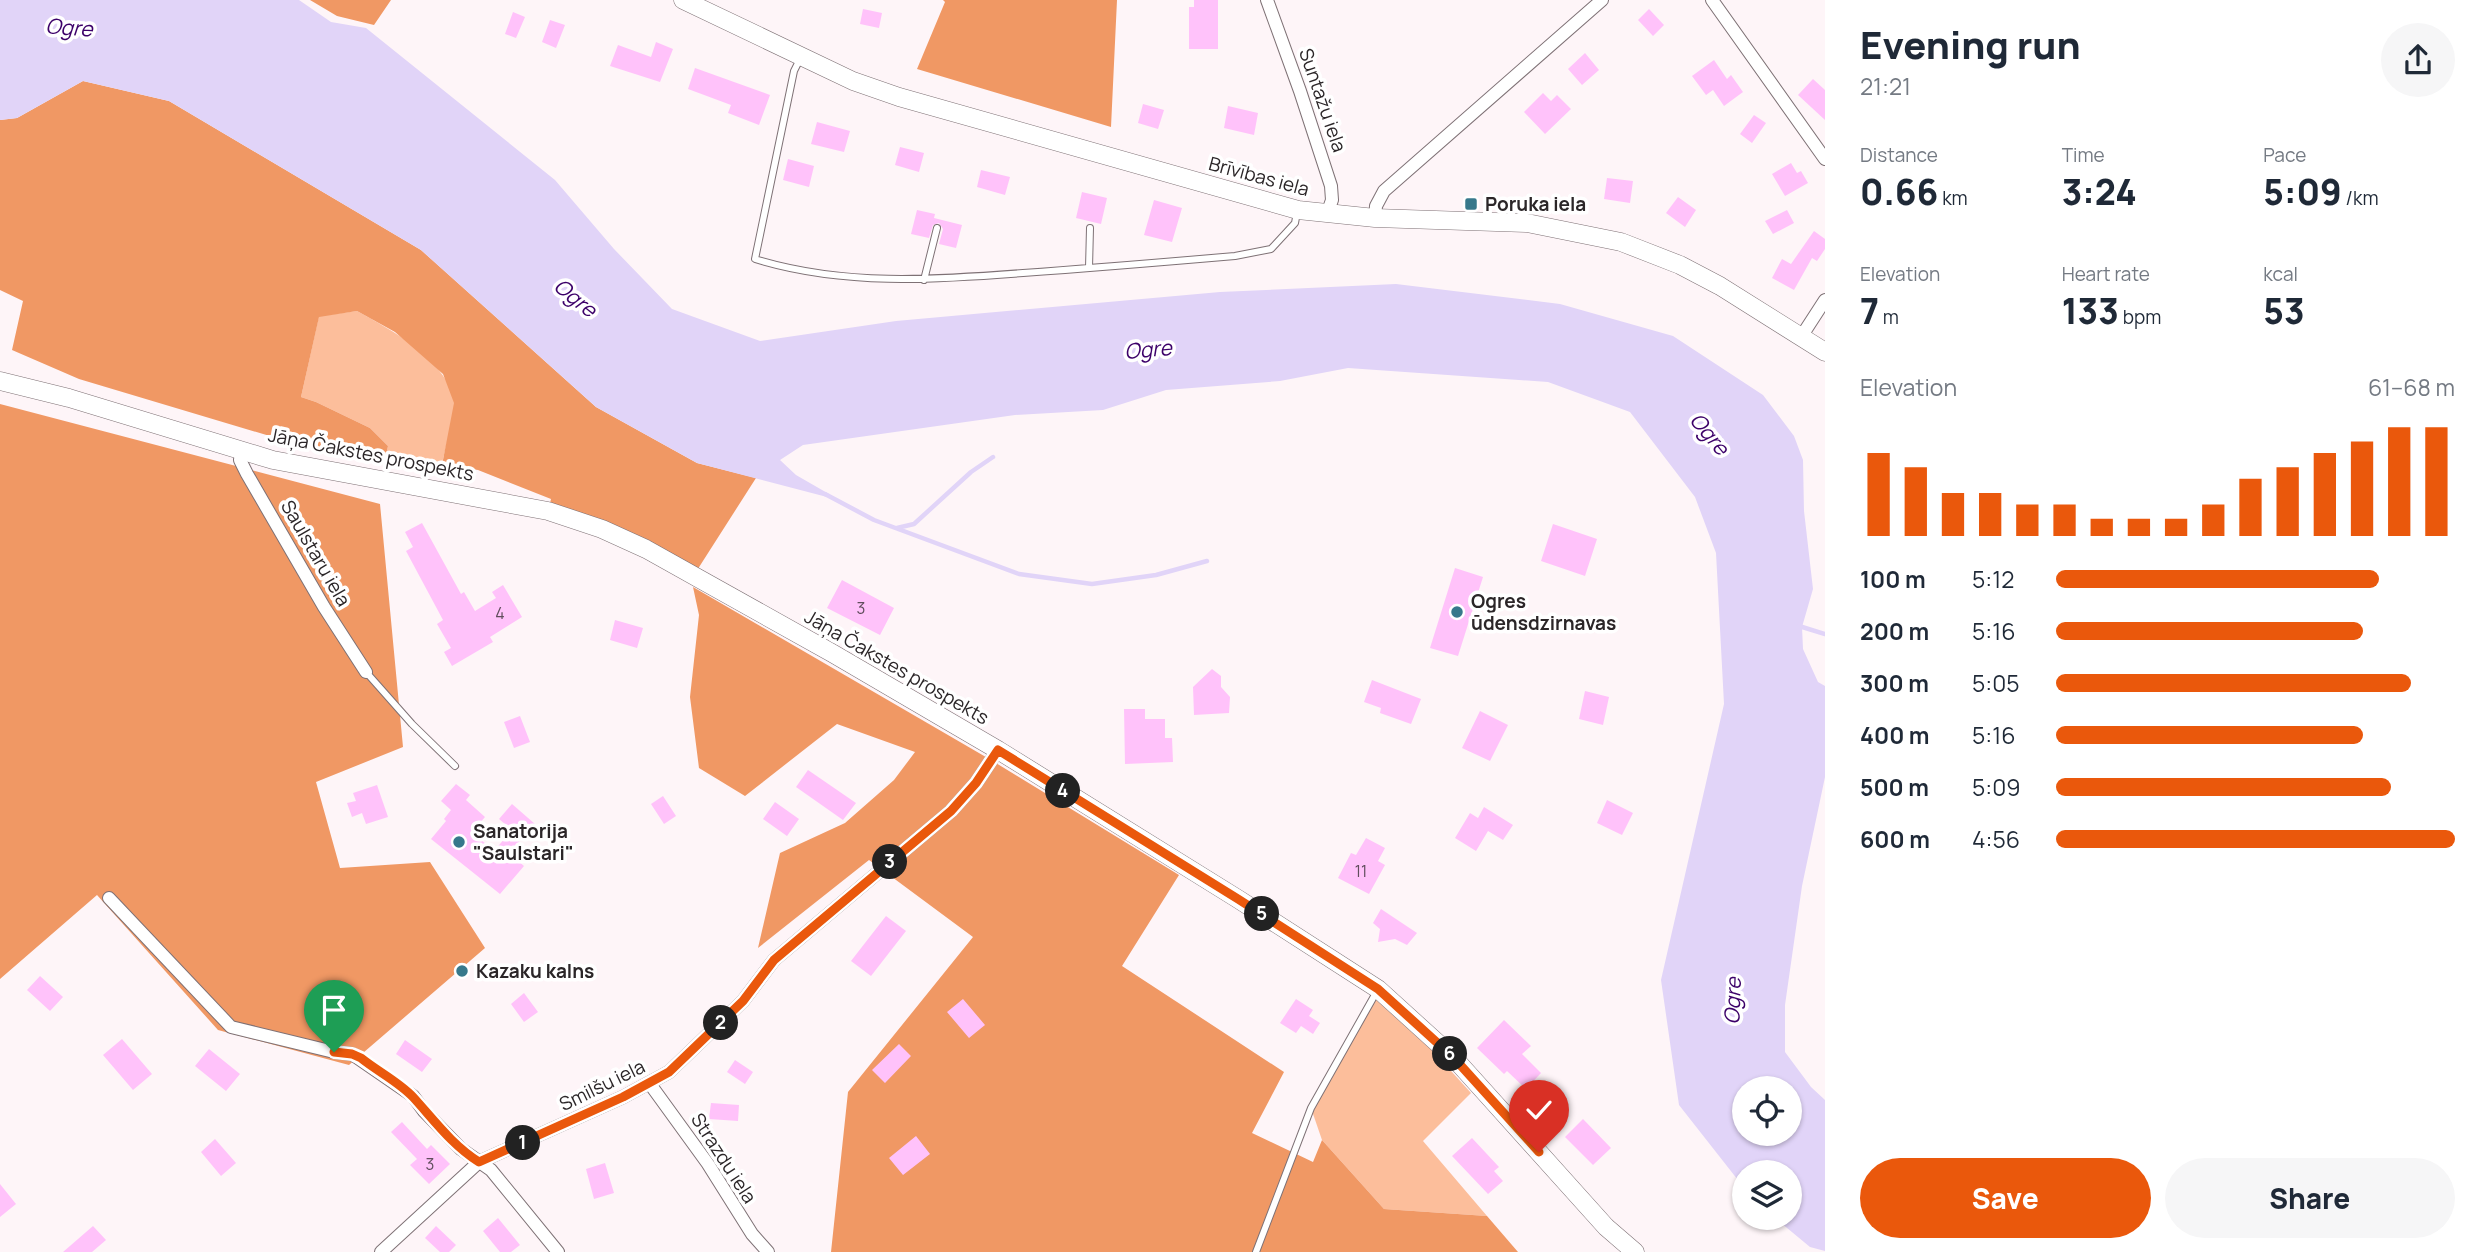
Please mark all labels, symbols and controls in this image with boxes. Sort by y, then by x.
water label: Ogre [45,11,95,43]
text: Evening run [1860,18,2081,70]
button: share [2381,23,2455,97]
street label: Suntažu iela [1293,45,1353,155]
text: 21:21 [1860,70,1911,102]
text: Distance [1860,142,1938,168]
text: Time [2062,142,2105,168]
text: Pace [2263,142,2306,168]
street label: Brīvības iela [1206,150,1312,202]
text: 0.66 [1860,168,1938,216]
text: 3:24 [2062,168,2137,216]
text: 5:09 [2263,168,2342,216]
text: km [1938,185,1968,211]
text: /km [2342,185,2379,211]
place label: Poruka iela [1485,191,1586,217]
marker: Poruka iela [1463,196,1479,212]
text: Elevation [1860,261,1940,287]
text: Heart rate [2062,261,2150,287]
text: kcal [2263,261,2298,287]
water label: Ogre [548,271,604,324]
text: 7 [1860,287,1879,335]
text: 133 [2062,287,2119,335]
text: 53 [2263,287,2305,335]
text: m [1879,304,1899,330]
text: bpm [2119,304,2161,330]
water label: Ogre [1123,333,1174,365]
text: Elevation [1860,371,1957,403]
text: 61–68 m [2368,371,2455,403]
water label: Ogre [1684,406,1737,462]
street label: Jāņa Čakstes prospekts [266,421,476,487]
street label: Saulstaru iela [275,495,357,611]
text: 100 m [1860,563,1926,595]
text: 5:12 [1972,563,2014,595]
place label: Ogres ūdensdzirnavas [1471,588,1616,636]
house number: 3 [857,597,865,619]
house number: 4 [495,602,505,624]
street label: Jāņa Čakstes prospekts [800,604,994,730]
marker: Ogres ūdensdzirnavas [1449,604,1465,620]
text: 200 m [1860,615,1929,647]
text: 5:16 [1972,615,2015,647]
text: 300 m [1860,667,1929,699]
text: 5:05 [1972,667,2019,699]
text: 400 m [1860,719,1930,751]
text: 5:16 [1972,719,2015,751]
text: 500 m [1860,771,1929,803]
text: 5:09 [1972,771,2020,803]
pin: 4 [1046,774,1080,808]
text: 4 [1057,777,1068,803]
place label: Sanatorija "Saulstari" [473,818,574,866]
text: 600 m [1860,823,1930,855]
text: 4:56 [1972,823,2020,855]
marker: Sanatorija "Saulstari" [451,834,467,850]
pin: 3 [872,844,908,880]
text: 3 [884,848,895,874]
house number: 11 [1355,860,1367,882]
pin: 5 [1244,897,1280,932]
text: 5 [1256,900,1267,926]
place label: Kazaku kalns [476,958,594,984]
marker: Kazaku kalns [454,963,470,979]
water label: Ogre [1717,975,1747,1025]
pin [304,980,364,1052]
icon: arrive [315,991,353,1029]
pin: 2 [704,1006,738,1040]
text: 2 [715,1009,726,1035]
pin: 6 [1432,1036,1468,1072]
text: 6 [1444,1040,1455,1066]
street label: Smilšu iela [555,1053,649,1117]
map controls [1732,1076,1802,1230]
button: locate [1732,1076,1802,1146]
pin [1509,1080,1569,1152]
icon: check [1520,1091,1558,1129]
street label: Strazdu iela [685,1108,763,1208]
pin: 1 [505,1126,540,1160]
text: 1 [518,1129,527,1155]
house number: 3 [426,1153,434,1175]
button: Save [1860,1158,2151,1238]
button: Share [2165,1158,2455,1238]
button: layers [1732,1160,1802,1230]

